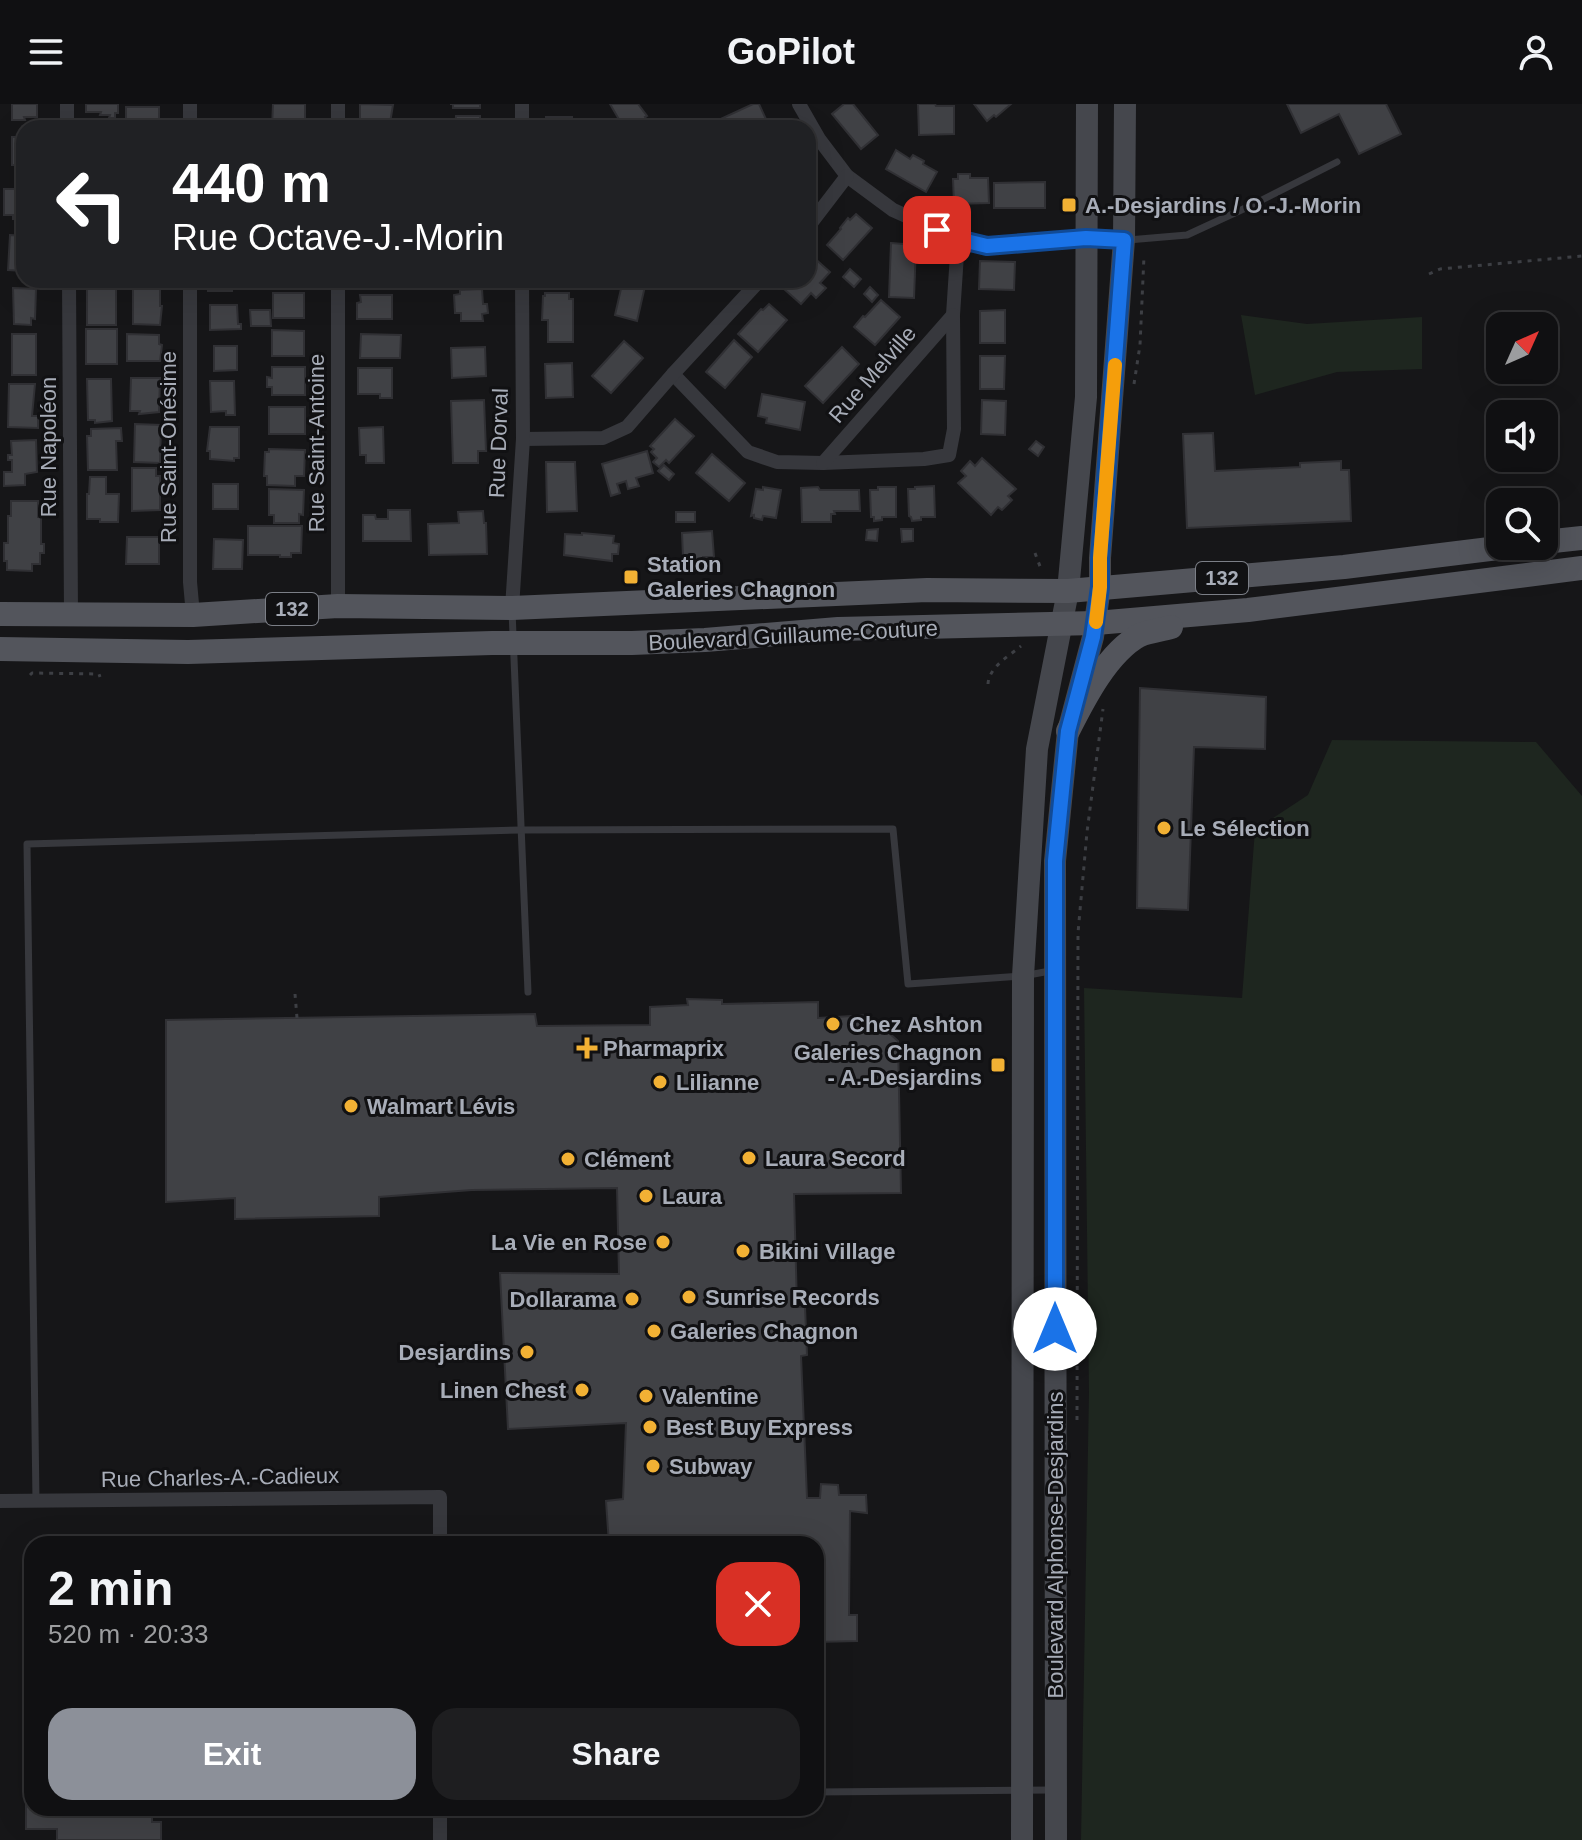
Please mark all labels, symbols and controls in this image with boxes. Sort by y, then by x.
icon: menu [24,30,68,74]
icon: person [1514,30,1558,74]
text: GoPilot [727,31,855,72]
text: 440 m [172,151,331,214]
icon: left [40,152,144,256]
place label: A.-Desjardins / O.-J.-Morin [1085,193,1361,218]
pin [903,196,971,264]
marker: A.-Desjardins / O.-J.-Morin [1060,196,1078,214]
icon: arrive [915,208,959,252]
text: Rue Octave-J.-Morin [172,217,504,258]
north arrow [1486,312,1558,384]
map controls [1486,312,1558,560]
street label: Rue Melville [824,321,921,428]
street label: Rue Saint-Onésime [156,351,181,543]
street label: Rue Saint-Antoine [304,354,329,532]
street label: Rue Napoléon [36,377,61,517]
street label: Rue Dorval [484,388,513,498]
button: sound [1486,400,1558,472]
button: search [1486,488,1558,560]
place label: Station Galeries Chagnon [647,552,835,602]
road number: 132 [1196,562,1248,594]
marker: Station Galeries Chagnon [622,568,640,586]
road number: 132 [266,593,318,625]
street label: Boulevard Guillaume-Couture [648,615,938,656]
place label: Le Sélection [1180,816,1310,841]
marker: Le Sélection [1155,819,1173,837]
place label: Chez Ashton [849,1012,983,1037]
marker: Chez Ashton [824,1015,842,1033]
place label: Pharmaprix [603,1036,725,1061]
marker: Pharmaprix [578,1039,596,1057]
place label: Galeries Chagnon - A.-Desjardins [794,1040,982,1090]
marker: Galeries Chagnon - A.-Desjardins [989,1056,1007,1074]
place label: Lilianne [676,1070,759,1095]
marker: Lilianne [651,1073,669,1091]
place label: Walmart Lévis [367,1094,515,1119]
marker: Walmart Lévis [342,1097,360,1115]
place label: Laura Secord [765,1146,906,1171]
place label: Clément [584,1147,671,1172]
marker: Laura Secord [740,1149,758,1167]
marker: Clément [559,1150,577,1168]
place label: Laura [662,1184,723,1209]
marker: Laura [637,1187,655,1205]
place label: La Vie en Rose [491,1230,647,1255]
marker: La Vie en Rose [654,1233,672,1251]
place label: Bikini Village [759,1239,896,1264]
marker: Bikini Village [734,1242,752,1260]
place label: Sunrise Records [705,1285,880,1310]
place label: Dollarama [510,1287,617,1312]
position arrow [1013,1287,1097,1371]
marker: Sunrise Records [680,1288,698,1306]
marker: Dollarama [623,1290,641,1308]
place label: Galeries Chagnon [670,1319,858,1344]
marker: Galeries Chagnon [645,1322,663,1340]
place label: Desjardins [399,1340,511,1365]
marker: Desjardins [518,1343,536,1361]
place label: Linen Chest [440,1378,567,1403]
marker: Linen Chest [573,1381,591,1399]
place label: Valentine [662,1384,759,1409]
marker: Valentine [637,1387,655,1405]
street label: Boulevard Alphonse-Desjardins [1043,1392,1068,1698]
place label: Best Buy Express [666,1415,853,1440]
marker: Best Buy Express [641,1418,659,1436]
place label: Subway [669,1454,753,1479]
marker: Subway [644,1457,662,1475]
street label: Rue Charles-A.-Cadieux [101,1463,339,1492]
text: 2 min [48,1562,173,1615]
button: close [716,1562,800,1646]
text: 520 m · 20:33 [48,1619,208,1649]
button: Exit [48,1708,416,1800]
button: Share [432,1708,800,1800]

